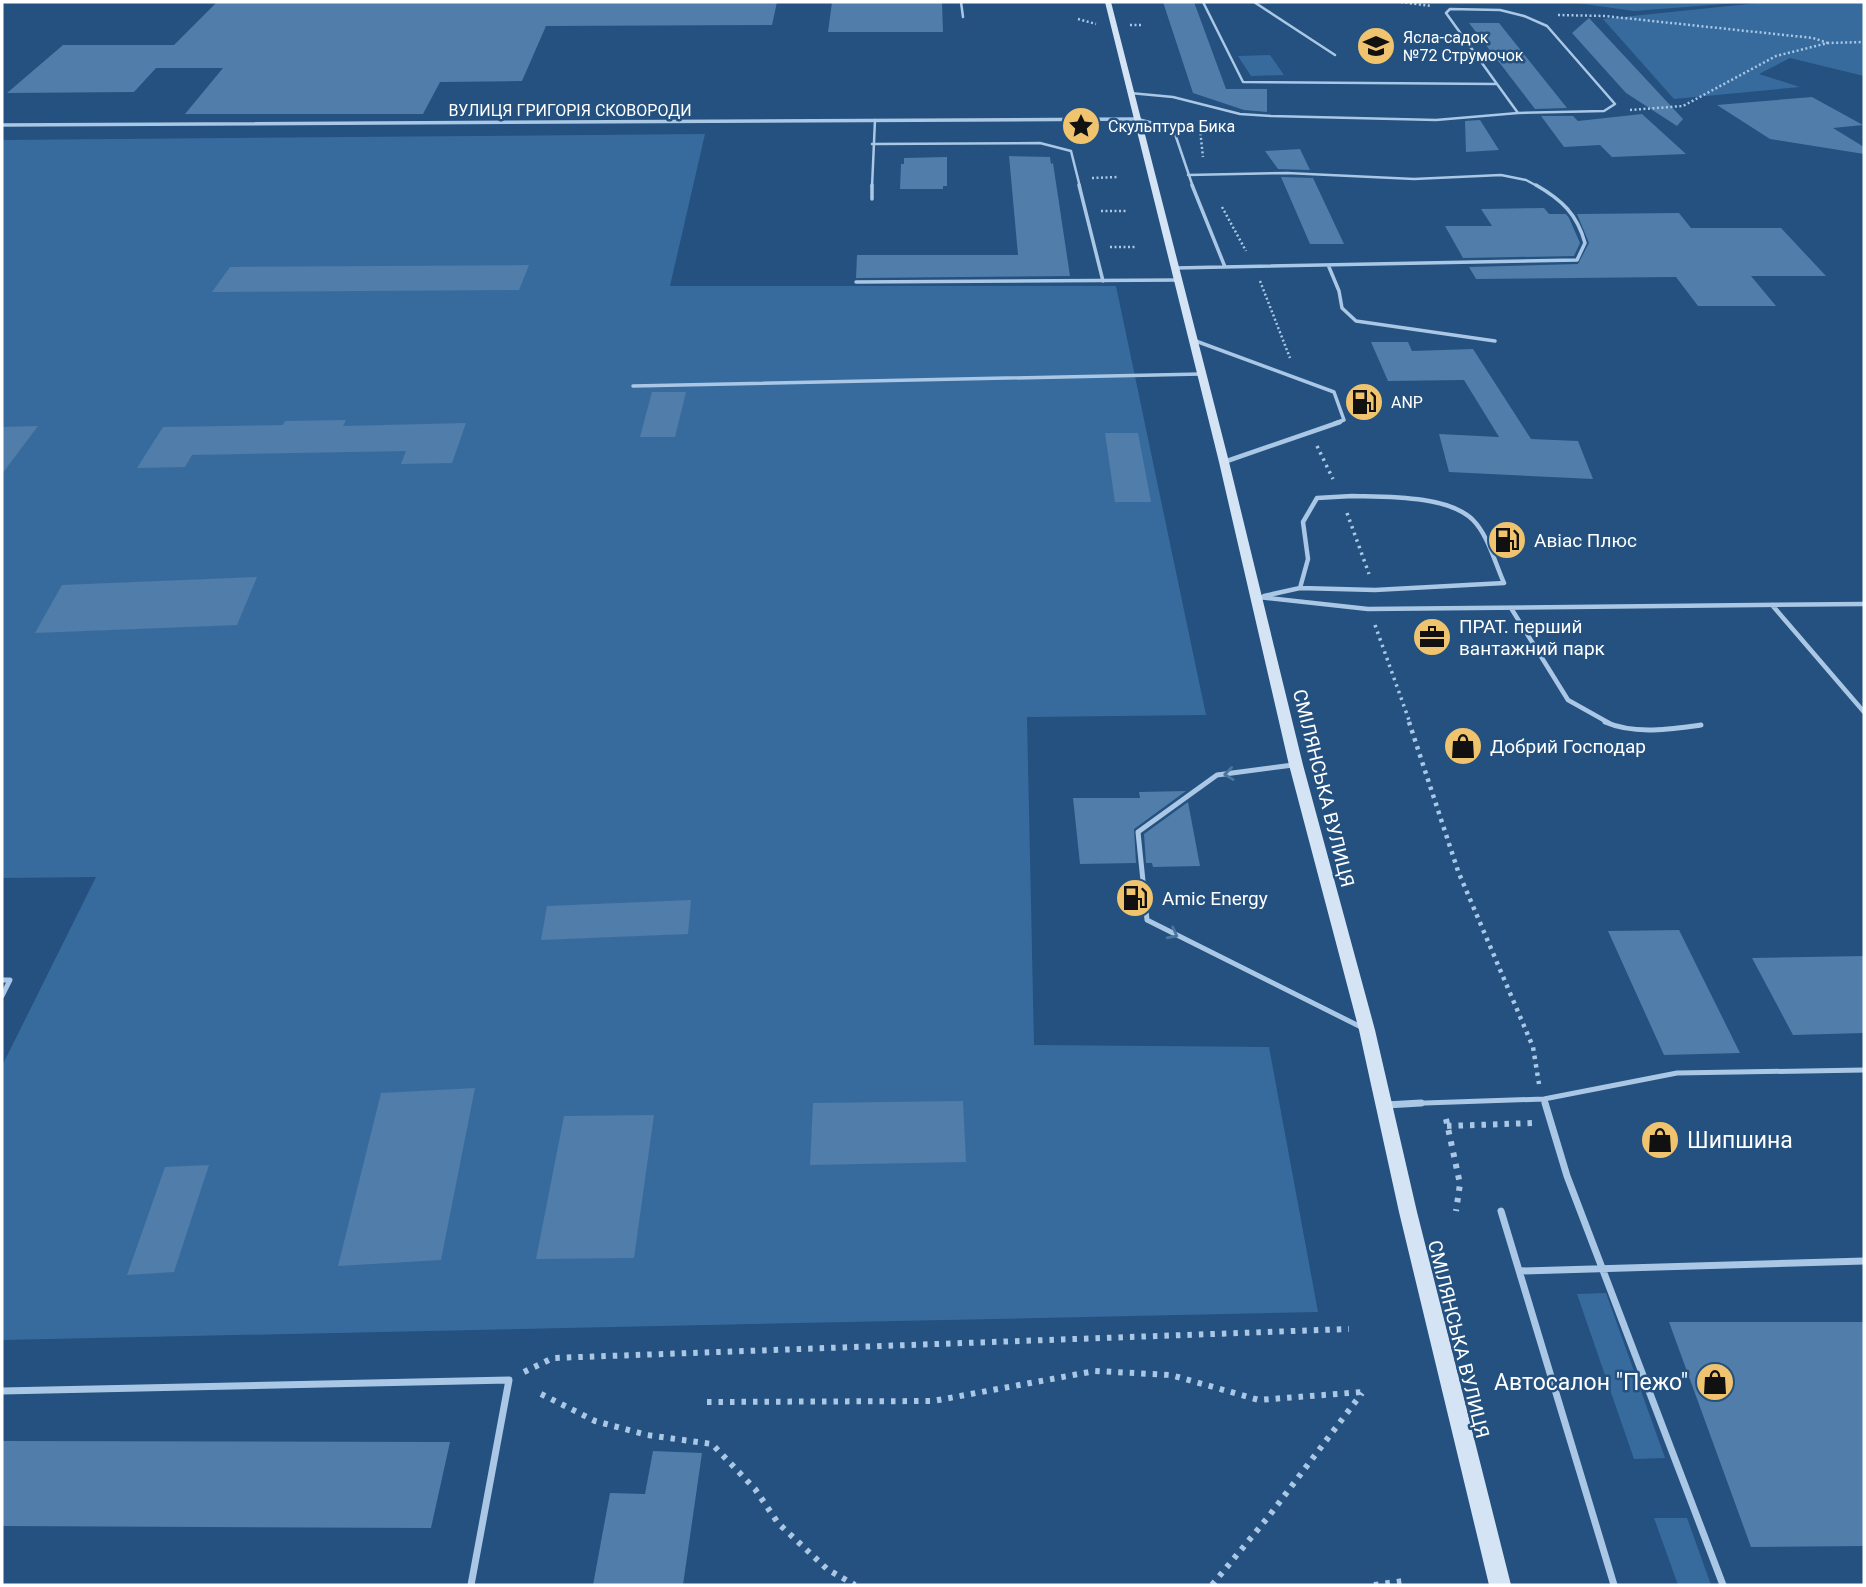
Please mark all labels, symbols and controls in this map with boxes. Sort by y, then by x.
school or university icon: Ясла-садок №72 Струмочок [1355,25,1397,67]
place label: Ясла-садок №72 Струмочок [1403,28,1524,65]
street label: ВУЛИЦЯ ГРИГОРІЯ СКОВОРОДИ [448,101,692,120]
place icon: Cкульптура Бика [1060,105,1102,147]
place label: Cкульптура Бика [1108,117,1235,136]
fuel station icon: ANP [1343,381,1385,423]
place label: ANP [1391,393,1423,412]
fuel station icon: Авіас Плюс [1486,519,1528,561]
place label: Авіас Плюс [1534,529,1637,552]
place label: ПРАТ. перший вантажний парк [1459,615,1606,660]
office icon: ПРАТ. перший вантажний парк [1411,616,1453,658]
street label: СМІЛЯНСЬКА ВУЛИЦЯ [1288,687,1359,889]
shop icon: Добрий Господар [1442,725,1484,767]
place label: Добрий Господар [1490,735,1646,758]
one-way arrow [1223,766,1235,781]
fuel station icon: Amic Energy [1114,877,1156,919]
place label: Amic Energy [1162,887,1268,910]
one-way arrow [1166,925,1178,939]
shop icon: Шипшина [1639,1119,1681,1161]
place label: Шипшина [1687,1127,1793,1154]
street label: СМІЛЯНСЬКА ВУЛИЦЯ [1423,1238,1494,1440]
shop icon: Автосалон "Пежо" [1694,1361,1736,1403]
place label: Автосалон "Пежо" [1494,1369,1688,1396]

